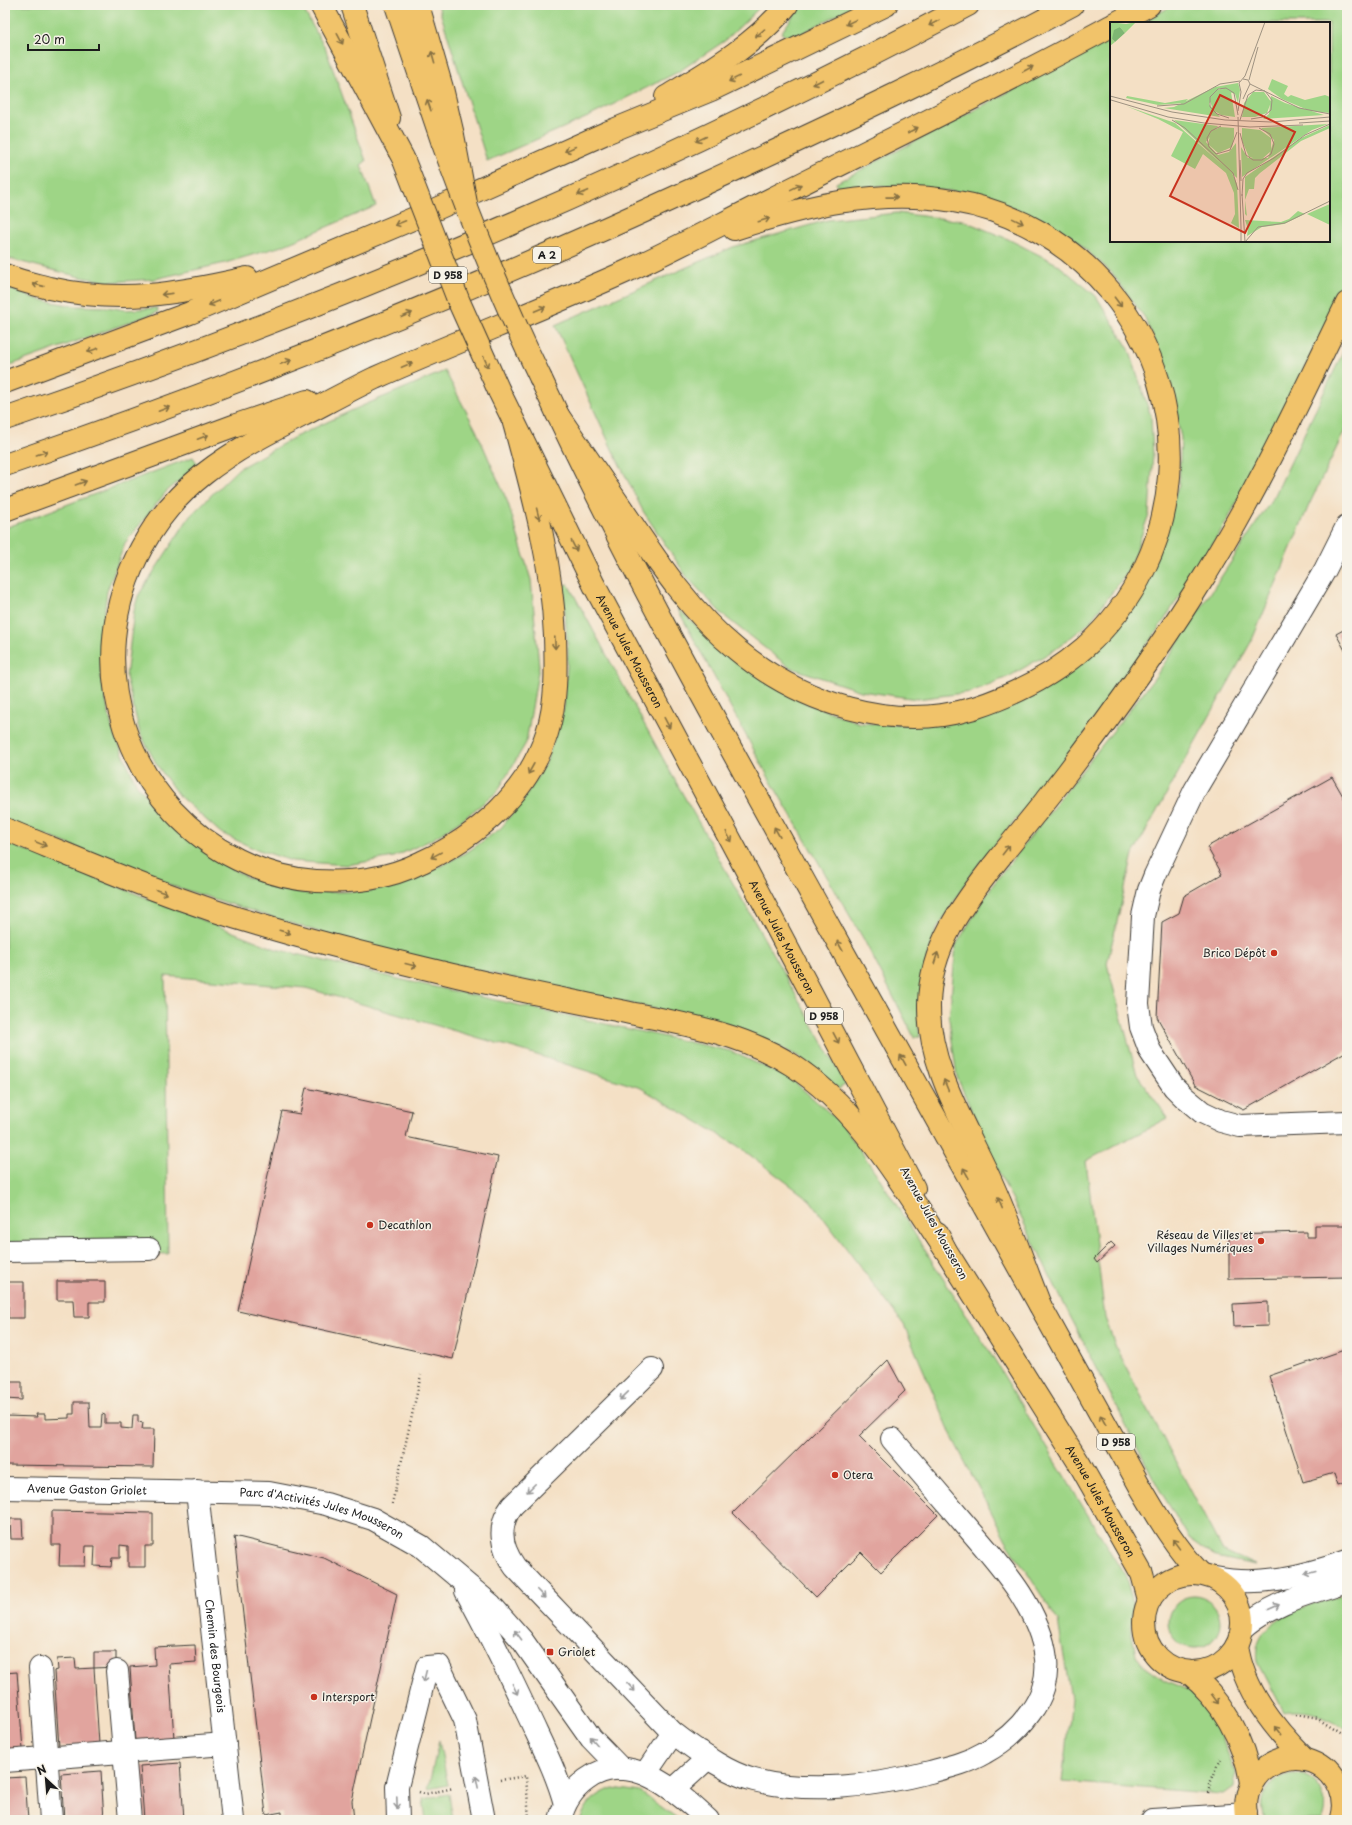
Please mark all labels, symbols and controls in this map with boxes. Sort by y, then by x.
one-way arrow [845,19,857,26]
one-way arrow [928,20,940,27]
inset map [1110,22,1330,242]
scale bar [28,26,99,52]
one-way arrow [755,29,765,38]
text: 20 m [34,30,65,48]
one-way arrow [336,33,344,45]
one-way arrow [429,50,436,63]
one-way arrow [1022,65,1034,73]
one-way arrow [729,76,741,83]
one-way arrow [812,79,824,86]
one-way arrow [424,99,432,111]
one-way arrow [906,125,918,133]
one-way arrow [695,135,707,143]
one-way arrow [565,146,577,153]
one-way arrow [790,183,802,190]
one-way arrow [577,189,589,197]
one-way arrow [885,193,898,201]
one-way arrow [758,216,771,223]
one-way arrow [1012,218,1024,225]
one-way arrow [394,220,406,228]
road number: A 2 [533,247,561,263]
road number: D 958 [429,267,467,283]
one-way arrow [32,281,45,289]
one-way arrow [161,290,174,298]
one-way arrow [1114,296,1122,307]
one-way arrow [208,300,220,307]
one-way arrow [533,305,545,312]
one-way arrow [400,311,412,318]
one-way arrow [86,347,99,354]
one-way arrow [483,356,490,368]
one-way arrow [279,358,291,366]
one-way arrow [401,360,413,368]
one-way arrow [158,404,170,412]
one-way arrow [197,433,209,441]
one-way arrow [35,448,47,456]
one-way arrow [75,478,87,486]
one-way arrow [535,508,543,521]
one-way arrow [571,539,578,551]
street label: Avenue Jules Mousseron [592,591,667,711]
one-way arrow [552,636,559,649]
one-way arrow [664,716,672,728]
one-way arrow [526,762,534,774]
one-way arrow [772,826,780,838]
one-way arrow [726,831,733,843]
one-way arrow [35,840,47,848]
one-way arrow [1001,844,1010,855]
one-way arrow [430,852,442,859]
street label: Avenue Jules Mousseron [745,877,819,997]
one-way arrow [155,888,167,896]
one-way arrow [279,929,292,937]
one-way arrow [836,940,843,952]
place label: Brico Dépôt [1203,944,1266,961]
marker: Brico Dépôt [1269,948,1279,958]
one-way arrow [933,952,940,965]
one-way arrow [404,961,417,969]
road number: D 958 [805,1008,843,1024]
one-way arrow [832,1032,840,1044]
one-way arrow [898,1054,906,1066]
one-way arrow [941,1080,949,1092]
street label: Avenue Jules Mousseron [896,1163,973,1282]
one-way arrow [961,1167,969,1179]
one-way arrow [996,1198,1004,1210]
place label: Decathlon [378,1216,432,1233]
marker: Decathlon [365,1220,375,1230]
place label: Réseau de Villes et Villages Numériques [1147,1226,1254,1256]
marker: Réseau de Villes et Villages Numériques [1256,1236,1266,1246]
one-way arrow [619,1391,629,1401]
one-way arrow [1099,1414,1107,1426]
road number: D 958 [1097,1434,1135,1450]
street label: Avenue Jules Mousseron [1062,1441,1140,1560]
place label: Otera [843,1466,874,1483]
marker: Otera [830,1470,840,1480]
street label: Avenue Gaston Griolet [27,1479,148,1499]
street label: Parc d'Activités Jules Mousseron [239,1483,407,1543]
one-way arrow [526,1483,536,1492]
one-way arrow [1171,1539,1180,1550]
one-way arrow [1304,1570,1317,1577]
one-way arrow [536,1589,545,1599]
street label: Chemin des Bourgeois [201,1598,230,1714]
one-way arrow [1267,1603,1279,1610]
one-way arrow [514,1630,522,1641]
place label: Griolet [558,1643,596,1660]
marker: Griolet [545,1647,555,1657]
one-way arrow [421,1669,428,1682]
one-way arrow [512,1682,519,1694]
one-way arrow [626,1682,636,1692]
place label: Intersport [322,1688,375,1705]
marker: Intersport [309,1692,319,1702]
one-way arrow [1211,1693,1219,1704]
one-way arrow [1274,1725,1282,1736]
one-way arrow [590,1735,598,1746]
north arrow [26,1759,66,1799]
text: N [34,1760,49,1779]
one-way arrow [472,1776,480,1789]
one-way arrow [394,1796,401,1809]

